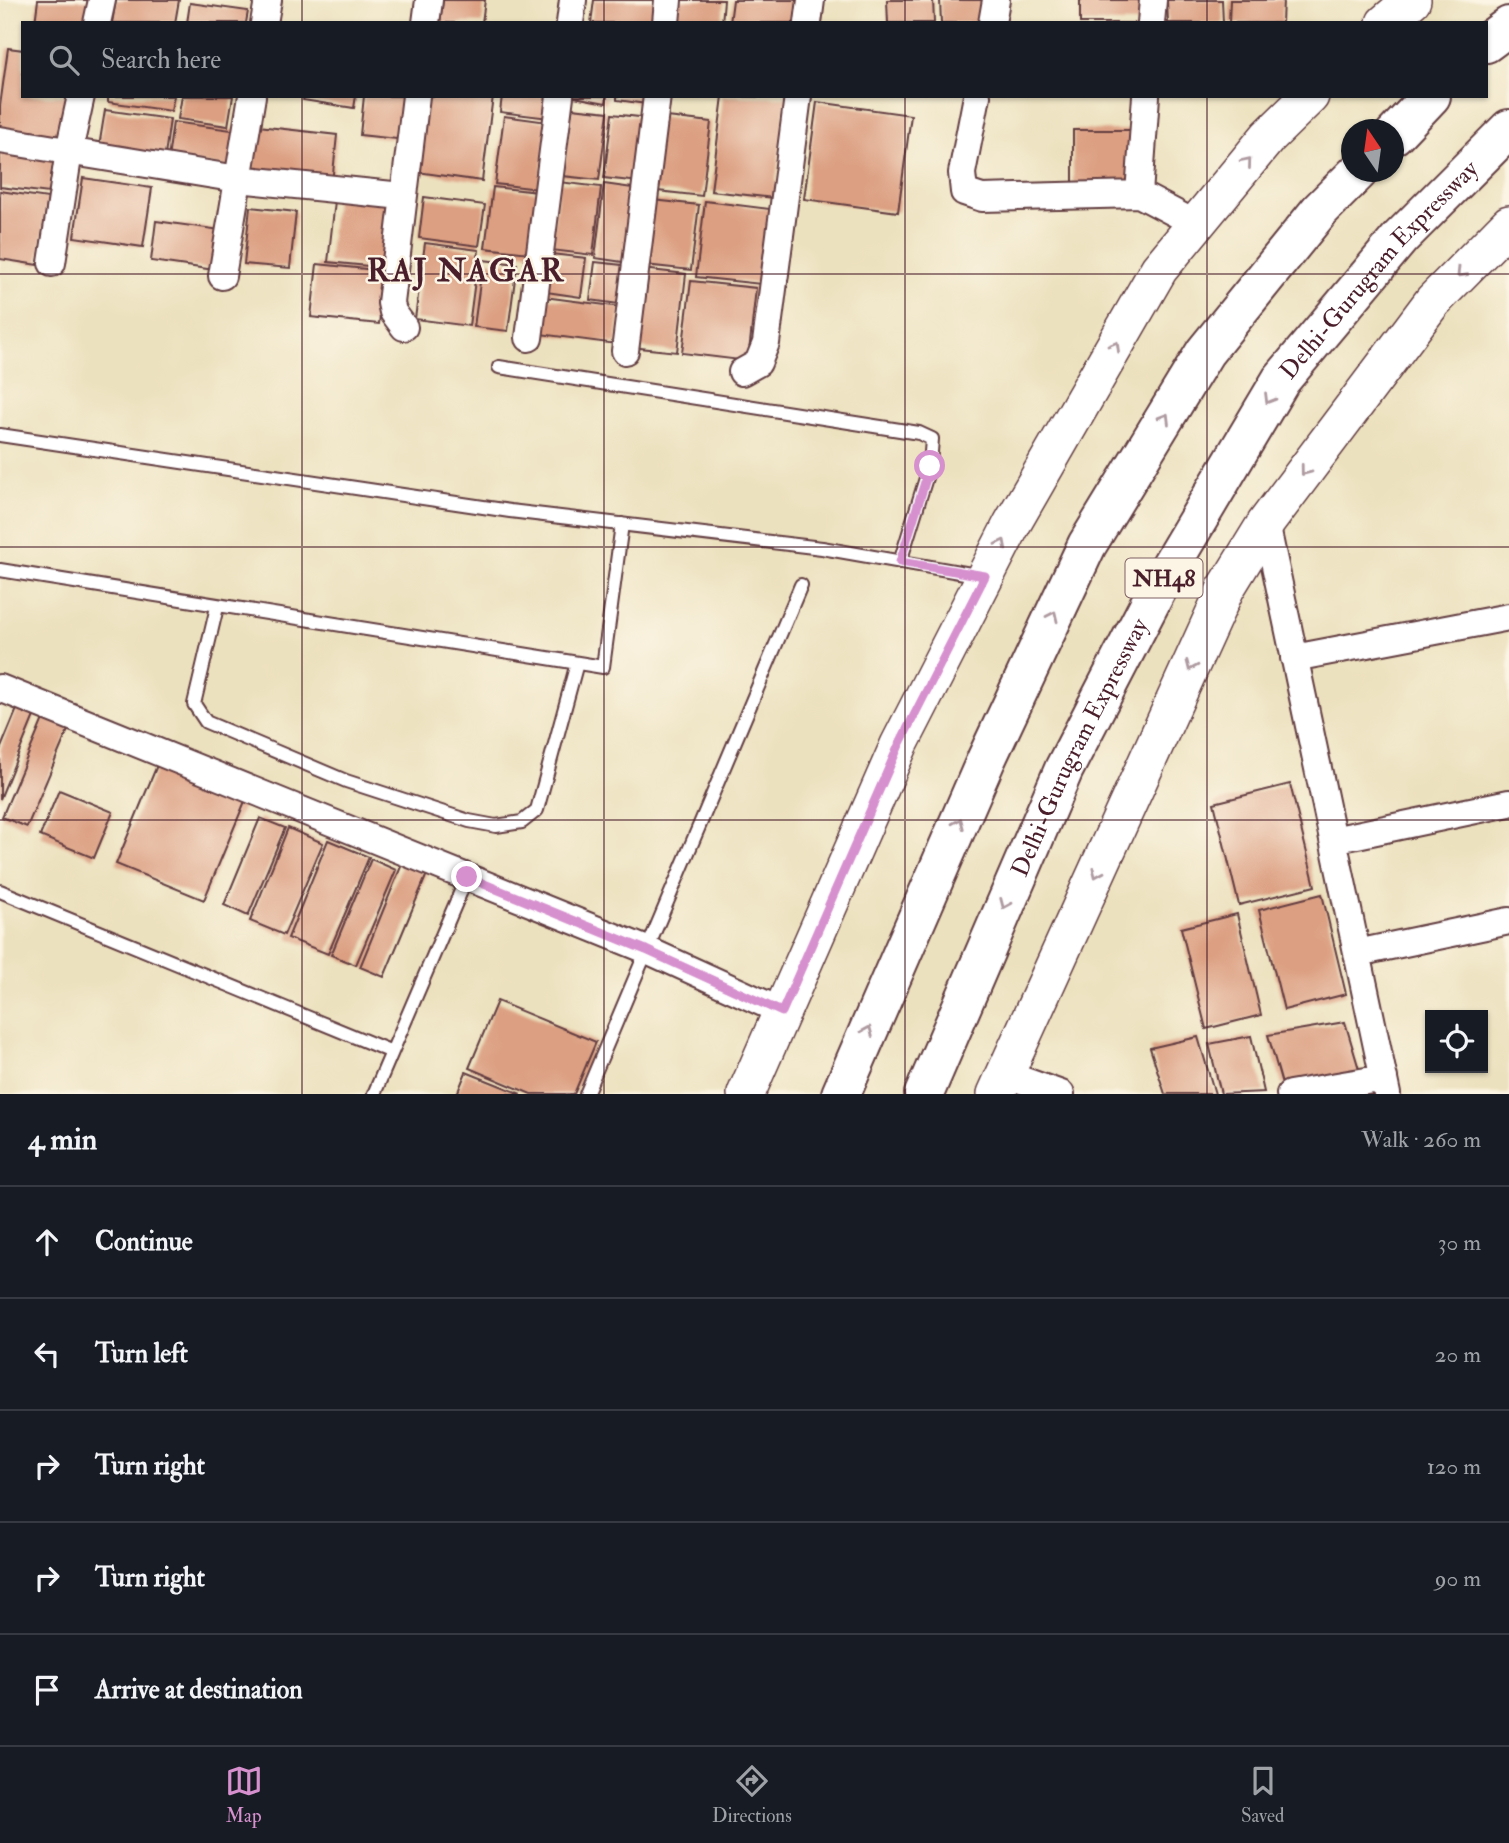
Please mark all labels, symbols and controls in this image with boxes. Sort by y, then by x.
search box [21,21,1488,98]
icon: search [45,41,83,79]
text: Search here [101,44,221,76]
north arrow [1341,119,1404,182]
street label: Delhi-Gurugram Expressway [1273,154,1485,386]
one-way arrow [1239,157,1252,170]
district label: RAJ NAGAR [367,251,565,291]
one-way arrow [1457,265,1470,278]
one-way arrow [1107,340,1120,353]
one-way arrow [1265,392,1278,405]
one-way arrow [1156,412,1169,425]
route start [914,450,945,481]
one-way arrow [1301,463,1314,475]
one-way arrow [994,539,1008,551]
road number: NH48 [1126,558,1202,598]
one-way arrow [1045,611,1059,623]
street label: Delhi-Gurugram Expressway [1004,613,1156,882]
one-way arrow [1185,659,1199,671]
one-way arrow [950,817,964,829]
route end [451,861,482,892]
one-way arrow [1091,866,1105,878]
one-way arrow [1000,897,1014,909]
map controls [1425,1010,1488,1073]
button: locate [1425,1010,1488,1073]
one-way arrow [860,1026,874,1039]
text: 4 min [28,1121,97,1158]
text: Walk · 260 m [1361,1125,1481,1154]
icon: ahead [28,1223,66,1261]
text: Continue [95,1226,193,1258]
text: 30 m [1438,1228,1481,1257]
icon: left [28,1335,66,1373]
text: Turn left [95,1338,188,1370]
text: 20 m [1435,1340,1481,1369]
icon: right [28,1447,66,1485]
text: Turn right [95,1450,205,1482]
text: 120 m [1427,1452,1481,1481]
icon: right [28,1559,66,1597]
text: Turn right [95,1562,205,1594]
text: 90 m [1435,1564,1481,1593]
icon: arrive [28,1671,66,1709]
text: Arrive at destination [95,1674,303,1706]
tab: Map [225,1762,263,1828]
tab: Directions [712,1762,792,1828]
tab: Saved [1241,1762,1284,1828]

